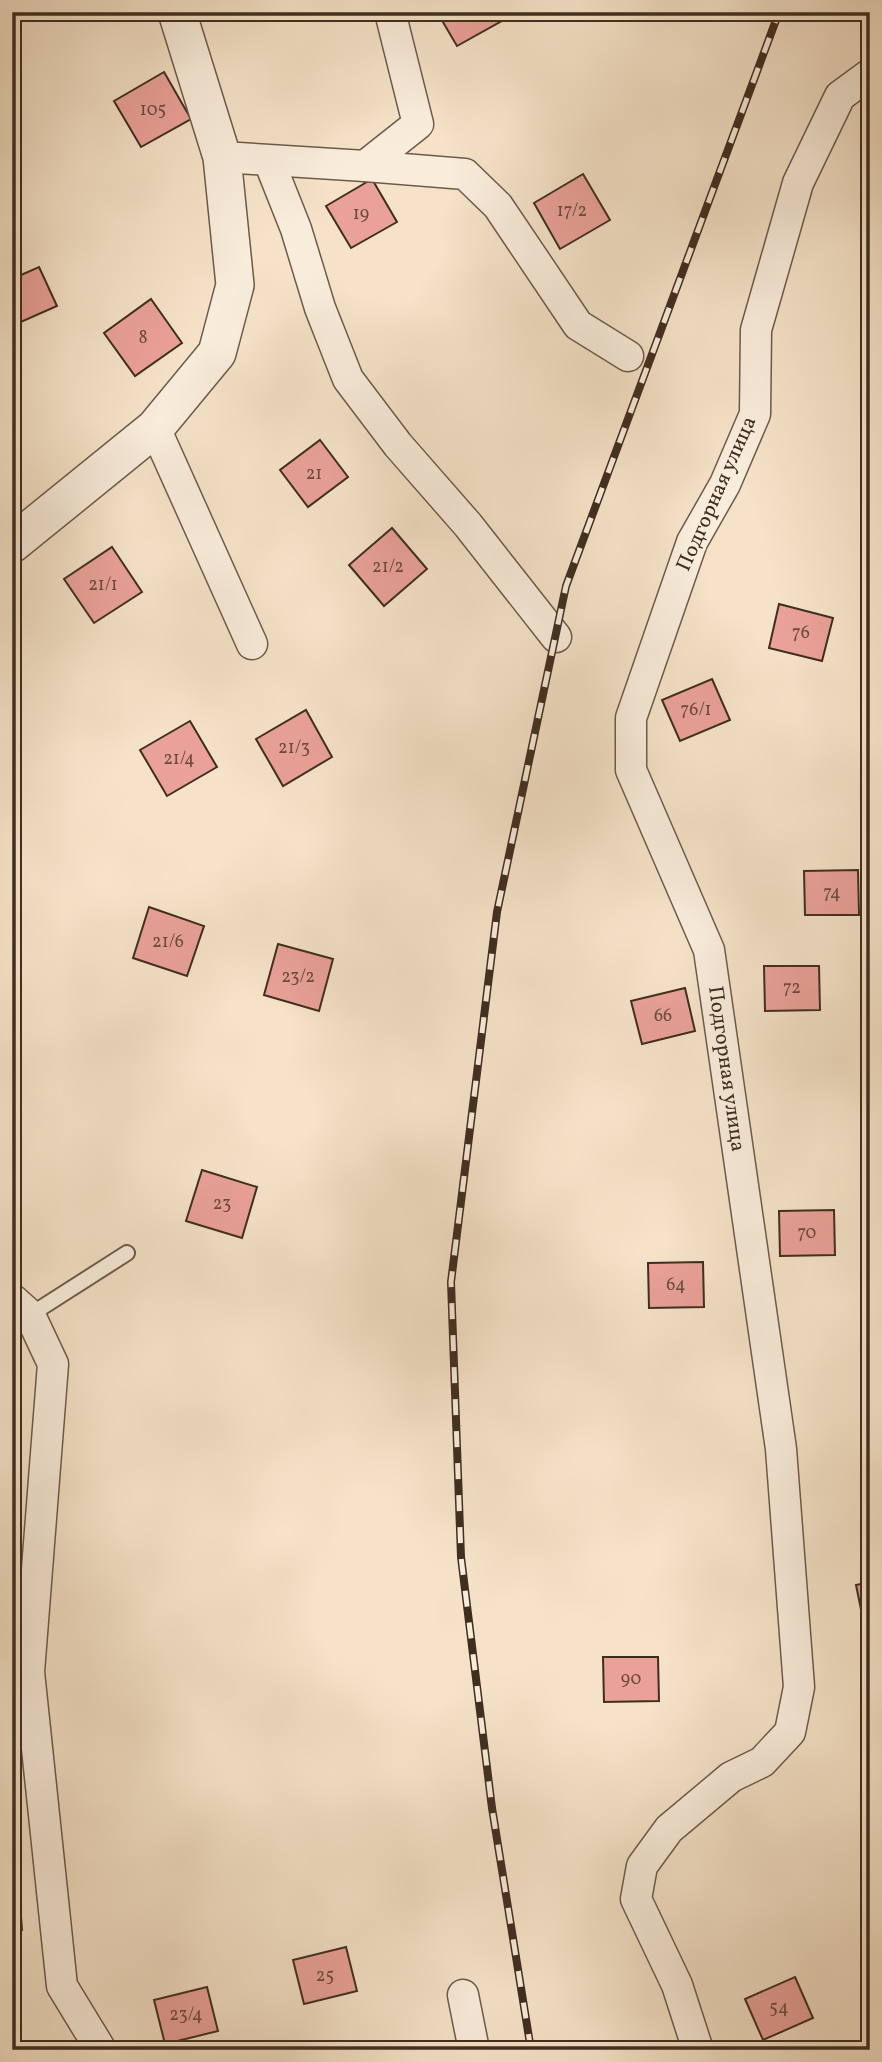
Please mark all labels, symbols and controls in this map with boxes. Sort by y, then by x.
house number: 105 [140,98,166,123]
house number: 17/2 [557,199,587,224]
house number: 19 [353,202,369,227]
house number: 8 [138,326,148,351]
street label: Подгорная улица [670,412,764,576]
house number: 21 [306,462,322,487]
house number: 21/2 [372,555,404,580]
house number: 21/1 [88,573,118,598]
house number: 76 [792,621,810,646]
house number: 76/1 [681,698,711,723]
house number: 21/3 [278,736,310,761]
house number: 21/4 [163,747,195,772]
house number: 74 [823,881,841,906]
house number: 21/6 [152,930,184,955]
house number: 23/2 [281,965,315,990]
house number: 72 [783,976,801,1001]
street label: Подгорная улица [700,984,752,1154]
house number: 66 [654,1004,672,1029]
house number: 23 [213,1192,231,1217]
house number: 70 [798,1221,817,1246]
house number: 64 [666,1273,686,1298]
house number: 90 [621,1667,641,1692]
house number: 25 [316,1964,334,1989]
house number: 54 [769,1996,789,2021]
house number: 23/4 [169,2003,203,2028]

